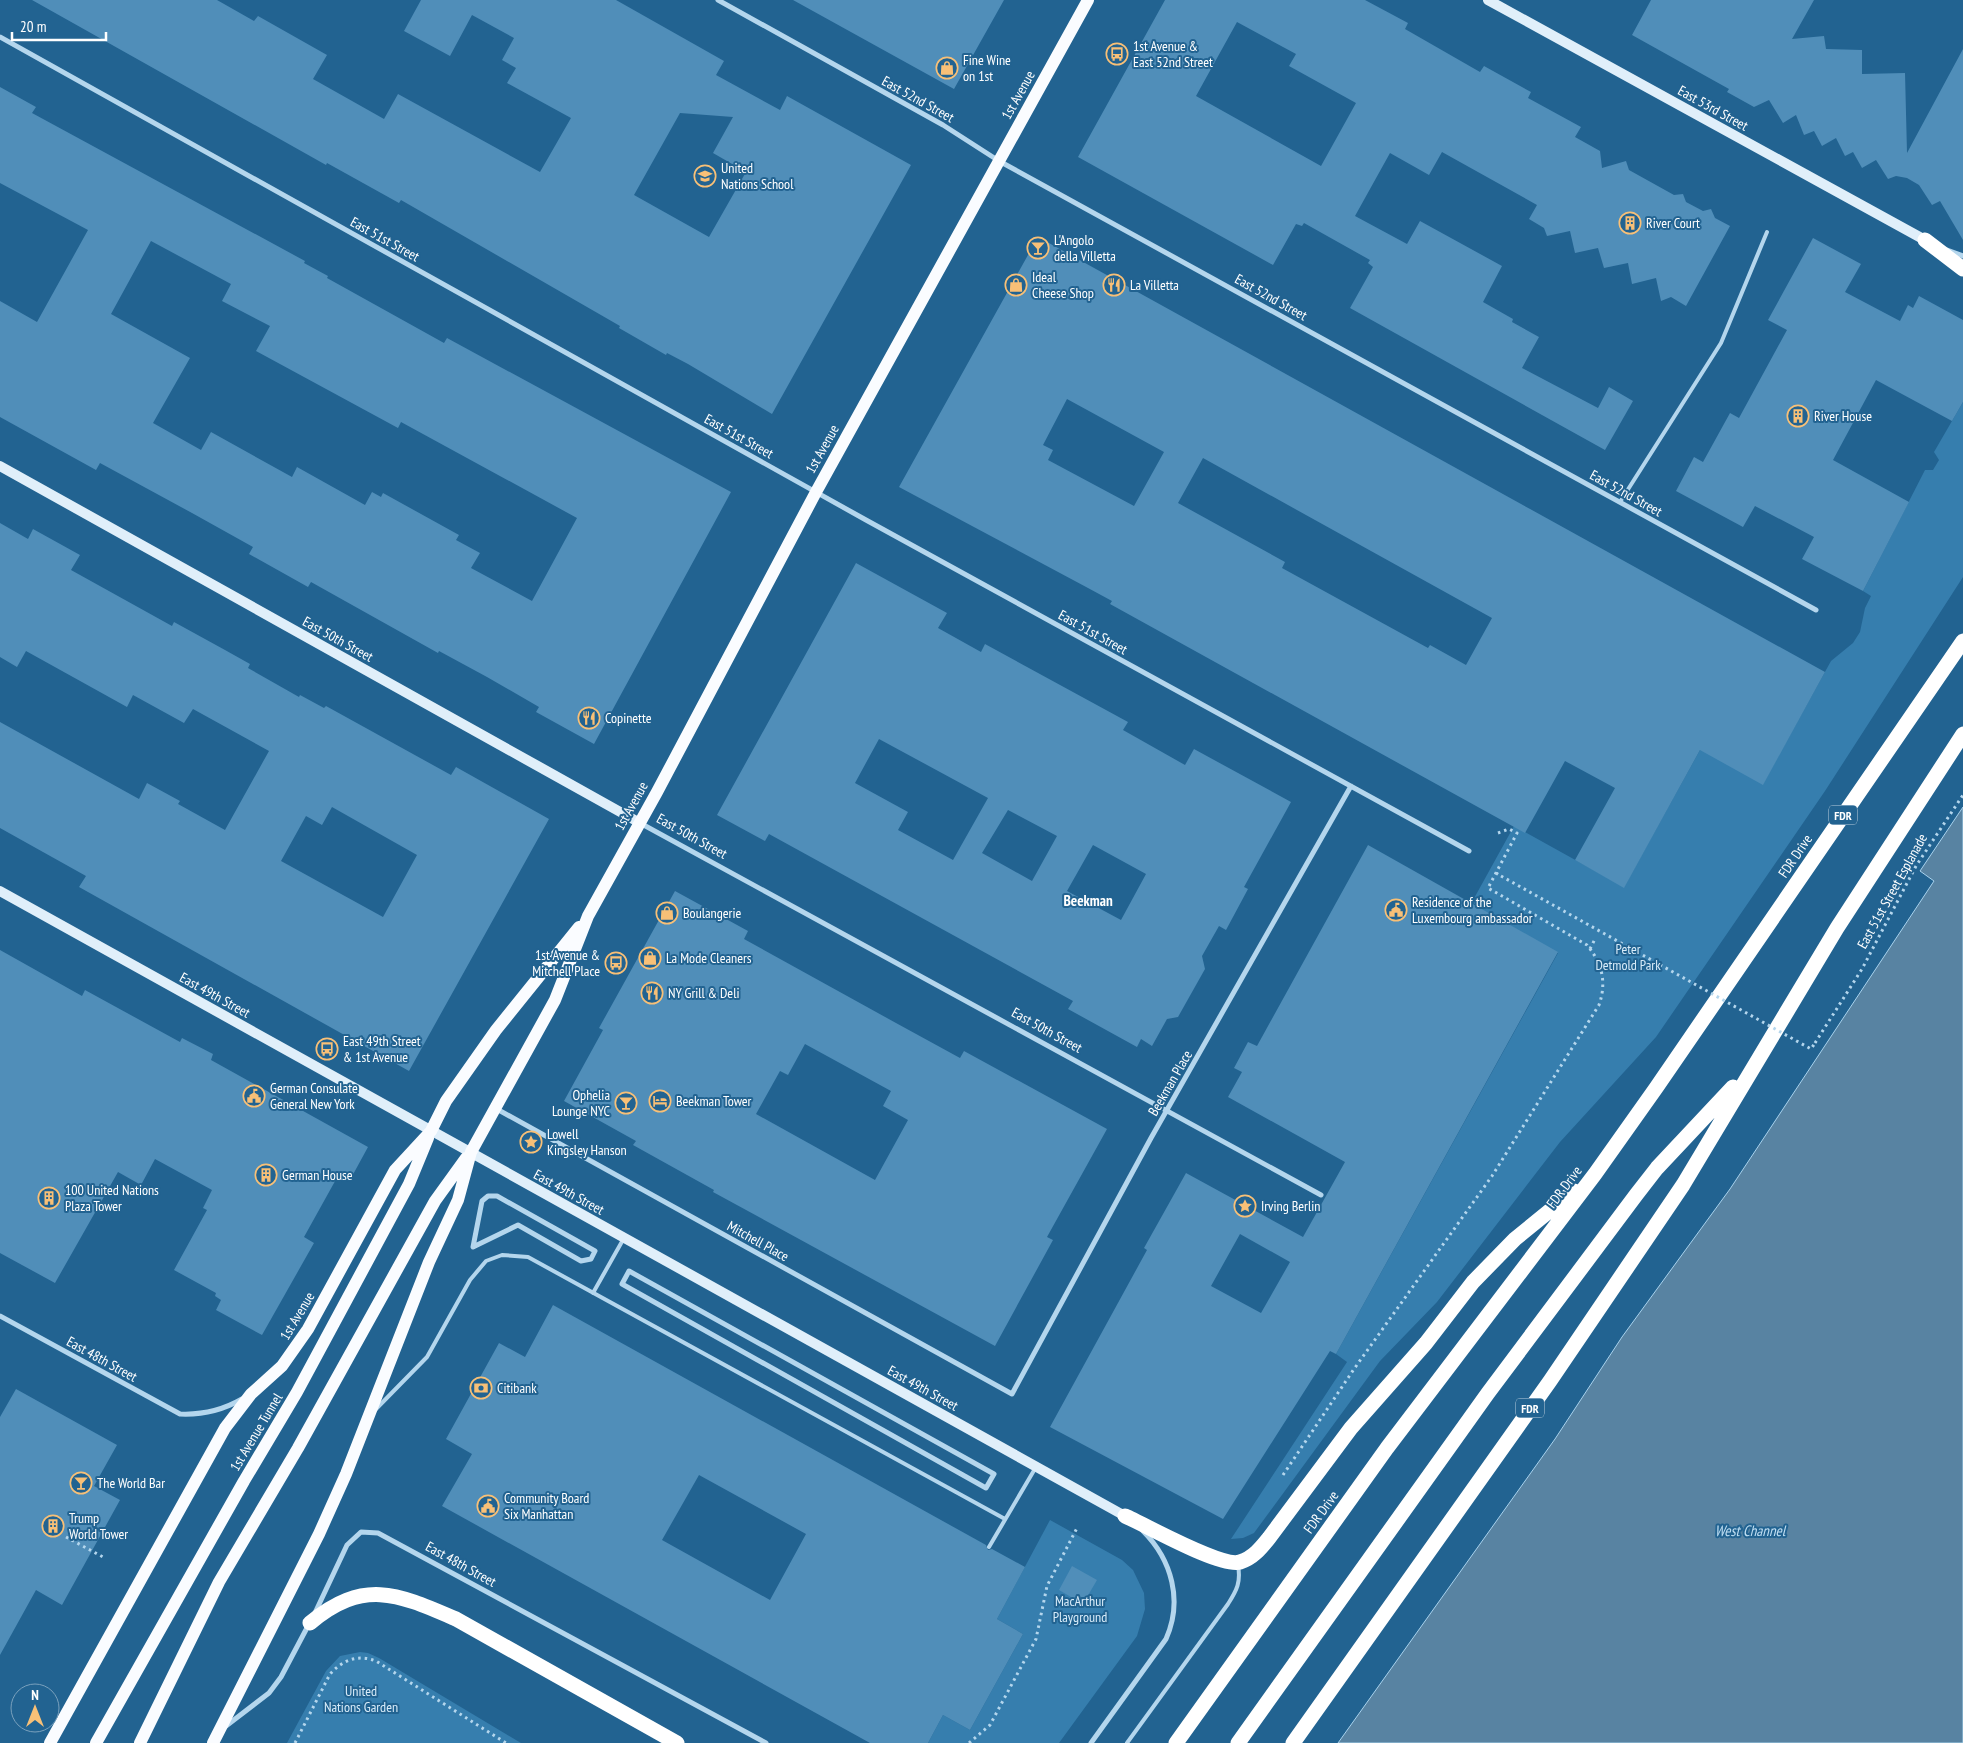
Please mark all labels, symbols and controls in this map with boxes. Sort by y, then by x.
scale bar [12,10,106,42]
text: 20 m [20,17,46,36]
place label: 1st Avenue & East 52nd Street [1133,37,1213,71]
bus stop icon: 1st Avenue & East 52nd Street [1105,42,1129,66]
place label: Fine Wine on 1st [963,51,1011,85]
shop icon: Fine Wine on 1st [935,56,959,80]
street label: 1st Avenue [997,67,1039,122]
street label: East 52nd Street [879,72,957,126]
street label: East 53rd Street [1675,81,1751,135]
place label: United Nations School [721,159,794,193]
school or university icon: United Nations School [693,164,717,188]
building icon: River Court [1618,211,1642,235]
street label: East 51st Street [347,213,423,265]
place label: River Court [1646,214,1700,232]
place label: L'Angolo della Villetta [1054,231,1116,265]
bar icon: L'Angolo della Villetta [1026,236,1050,260]
place label: Ideal Cheese Shop [1032,268,1094,302]
street label: East 52nd Street [1232,270,1310,324]
shop icon: Ideal Cheese Shop [1004,273,1028,297]
restaurant icon: La Villetta [1102,273,1126,297]
place label: La Villetta [1130,276,1179,294]
building icon: River House [1786,404,1810,428]
place label: River House [1814,407,1872,425]
street label: East 51st Street [701,410,777,462]
street label: 1st Avenue [801,421,843,476]
street label: East 52nd Street [1587,466,1665,520]
street label: East 51st Street [1055,606,1131,658]
street label: East 50th Street [300,612,376,666]
restaurant icon: Copinette [577,706,601,730]
place label: Copinette [605,709,652,727]
street label: 1st Avenue [610,778,652,833]
road number: FDR [1829,806,1857,824]
street label: East 50th Street [654,809,730,863]
street label: East 51st Street Esplanade [1853,830,1931,952]
street label: FDR Drive [1774,831,1816,881]
district label: Beekman [1063,891,1113,910]
place label: Residence of the Luxembourg ambassador [1412,893,1533,927]
public building icon: Residence of the Luxembourg ambassador [1384,898,1408,922]
shop icon: Boulangerie [655,901,679,925]
place label: Boulangerie [683,904,741,922]
park label: Peter Detmold Park [1595,940,1661,974]
place label: 1st Avenue & Mitchell Place [532,946,600,980]
shop icon: La Mode Cleaners [638,946,662,970]
place label: La Mode Cleaners [666,949,752,967]
bus stop icon: 1st Avenue & Mitchell Place [604,951,628,975]
street label: East 49th Street [177,968,253,1022]
restaurant icon: NY Grill & Deli [640,981,664,1005]
place label: NY Grill & Deli [668,984,739,1002]
street label: East 50th Street [1009,1003,1085,1057]
place label: East 49th Street & 1st Avenue [343,1032,421,1066]
bus stop icon: East 49th Street & 1st Avenue [315,1037,339,1061]
street label: Beekman Place [1144,1047,1196,1119]
place label: German Consulate General New York [270,1079,358,1113]
public building icon: German Consulate General New York [242,1084,266,1108]
place label: Ophelia Lounge NYC [552,1086,611,1120]
hotel icon: Beekman Tower [648,1089,672,1113]
bar icon: Ophelia Lounge NYC [614,1091,638,1115]
place label: Beekman Tower [676,1092,752,1110]
place label: Lowell Kingsley Hanson [547,1125,627,1159]
place icon: Lowell Kingsley Hanson [519,1130,543,1154]
street label: FDR Drive [1542,1162,1586,1212]
building icon: German House [254,1163,278,1187]
street label: East 49th Street [531,1165,607,1219]
place label: German House [282,1166,353,1184]
place label: 100 United Nations Plaza Tower [65,1181,159,1215]
building icon: 100 United Nations Plaza Tower [37,1186,61,1210]
place icon: Irving Berlin [1233,1194,1257,1218]
place label: Irving Berlin [1261,1197,1320,1215]
street label: Mitchell Place [724,1217,792,1265]
street label: 1st Avenue [276,1289,318,1343]
street label: East 48th Street [64,1332,140,1386]
street label: East 49th Street [885,1361,961,1415]
bank icon: Citibank [469,1376,493,1400]
place label: Citibank [497,1379,537,1397]
street label: 1st Avenue Tunnel [226,1389,287,1474]
road number: FDR [1516,1399,1544,1418]
bar icon: The World Bar [69,1471,93,1495]
place label: The World Bar [97,1474,165,1492]
street label: FDR Drive [1300,1487,1343,1537]
place label: Community Board Six Manhattan [504,1489,589,1523]
public building icon: Community Board Six Manhattan [476,1494,500,1518]
place label: Trump World Tower [69,1509,128,1543]
building icon: Trump World Tower [41,1514,65,1538]
water label: West Channel [1715,1521,1787,1540]
street label: East 48th Street [423,1537,499,1591]
park label: MacArthur Playground [1053,1592,1107,1626]
park label: United Nations Garden [324,1682,398,1716]
north arrow [10,1683,60,1733]
text: N [31,1686,39,1704]

